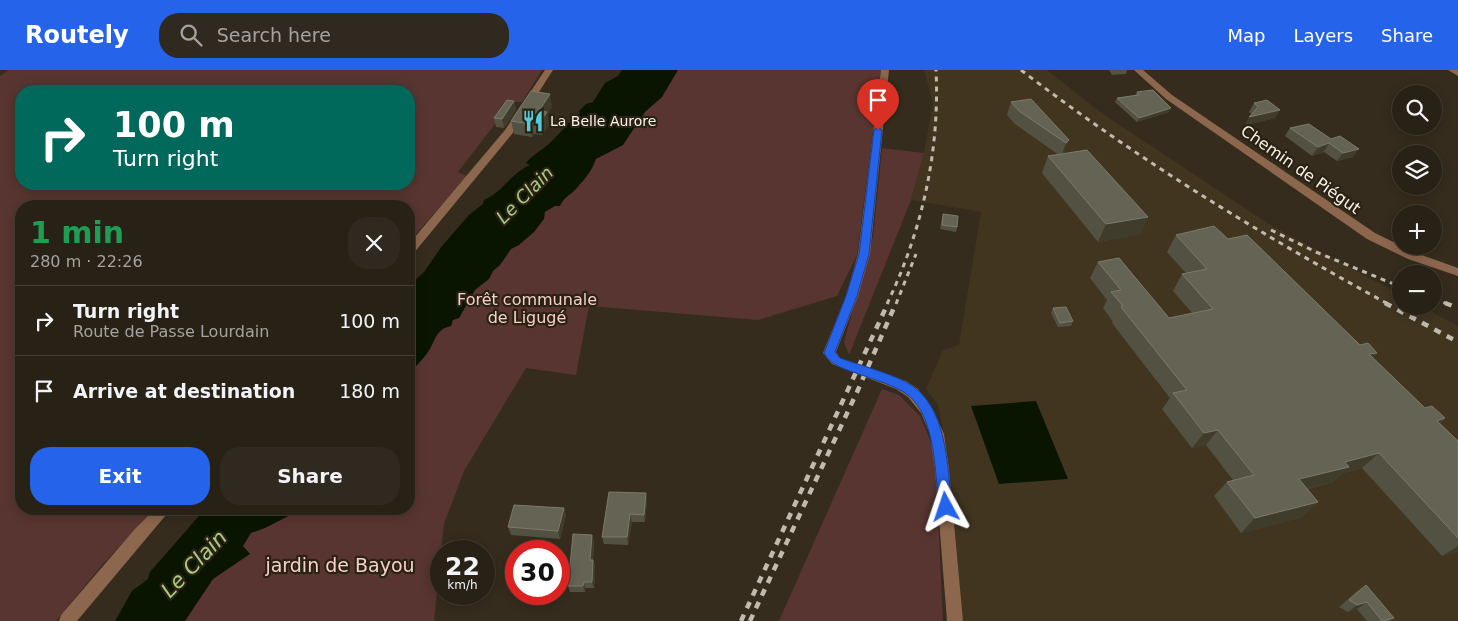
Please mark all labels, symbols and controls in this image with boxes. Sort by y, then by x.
search box [159,13,509,58]
text: Routely [25,21,129,49]
icon: search [177,21,205,49]
text: Search here [217,24,331,46]
text: Map [1227,25,1265,46]
text: Layers [1293,25,1353,46]
text: Share [1381,25,1433,46]
pin [857,79,899,130]
map controls [1392,85,1442,315]
button: search [1392,85,1442,135]
icon: arrive [864,86,892,114]
icon: right [30,105,95,170]
text: 100 m [113,105,235,145]
restaurant icon: La Belle Aurore [520,108,546,134]
place label: La Belle Aurore [550,113,656,129]
street label: Chemin de Piégut [1237,121,1364,218]
button: layers [1392,145,1442,195]
text: Turn right [113,146,218,171]
water label: Le Clain [492,162,557,227]
button: + [1392,205,1442,255]
text: 1 min [30,215,124,250]
button: close [348,217,400,269]
text: 280 m · 22:26 [30,252,143,271]
button: − [1392,265,1442,315]
park label: Forêt communale de Ligugé [457,290,597,327]
text: Turn right [73,300,179,322]
icon: right [30,307,58,335]
text: 100 m [339,310,400,332]
text: Route de Passe Lourdain [73,322,269,341]
icon: arrive [30,377,58,405]
text: Arrive at destination [73,380,295,402]
text: 180 m [339,380,400,402]
button: Exit [30,447,210,505]
button: Share [220,447,400,505]
position arrow [919,480,971,532]
water label: Le Clain [156,526,232,602]
speed limit sign: 30 [505,540,570,605]
text: 22 [445,552,480,581]
park label: jardin de Bayou [264,554,415,576]
text: km/h [447,578,478,592]

